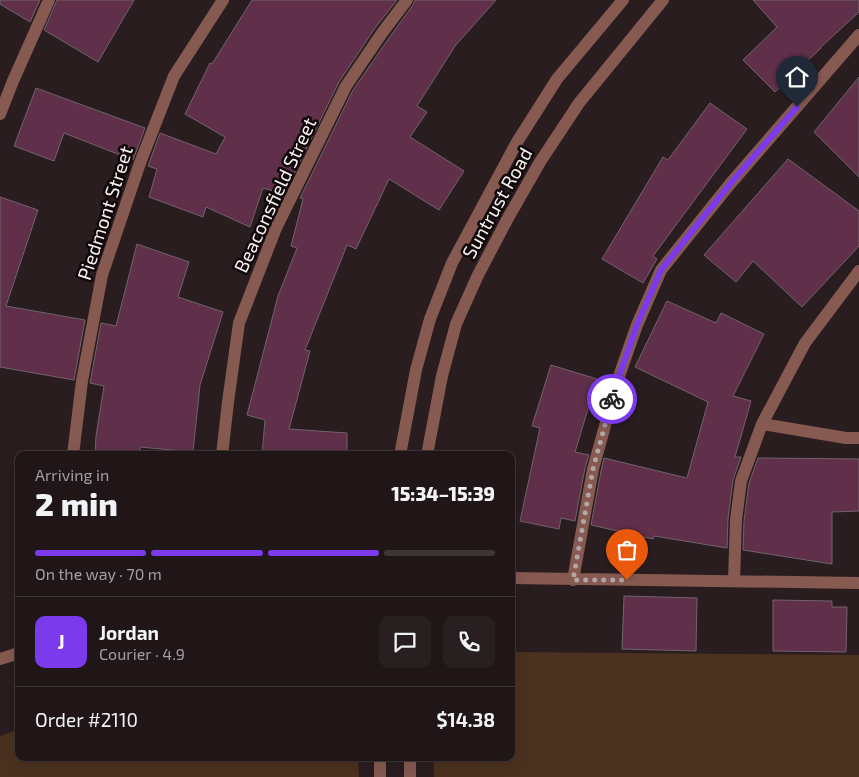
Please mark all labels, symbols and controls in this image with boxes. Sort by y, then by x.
pin [776,56,818,107]
icon: home [783,63,811,91]
street label: Beaconsfield Street [229,114,321,276]
street label: Piedmont Street [72,143,137,283]
street label: Suntrust Road [457,143,536,262]
courier [587,374,637,424]
icon: bike [598,385,626,413]
text: Arriving in [35,465,109,484]
text: 15:34–15:39 [391,482,495,505]
text: 2 min [35,484,118,522]
pin [606,529,648,580]
icon: bag [613,536,641,564]
text: On the way · 70 m [35,564,162,583]
button: chat [379,616,431,668]
button: phone [443,616,495,668]
text: Jordan [99,621,159,644]
text: J [57,630,65,653]
text: Courier · 4.9 [99,644,185,663]
text: Order #2110 [35,708,138,731]
text: $14.38 [436,708,495,731]

